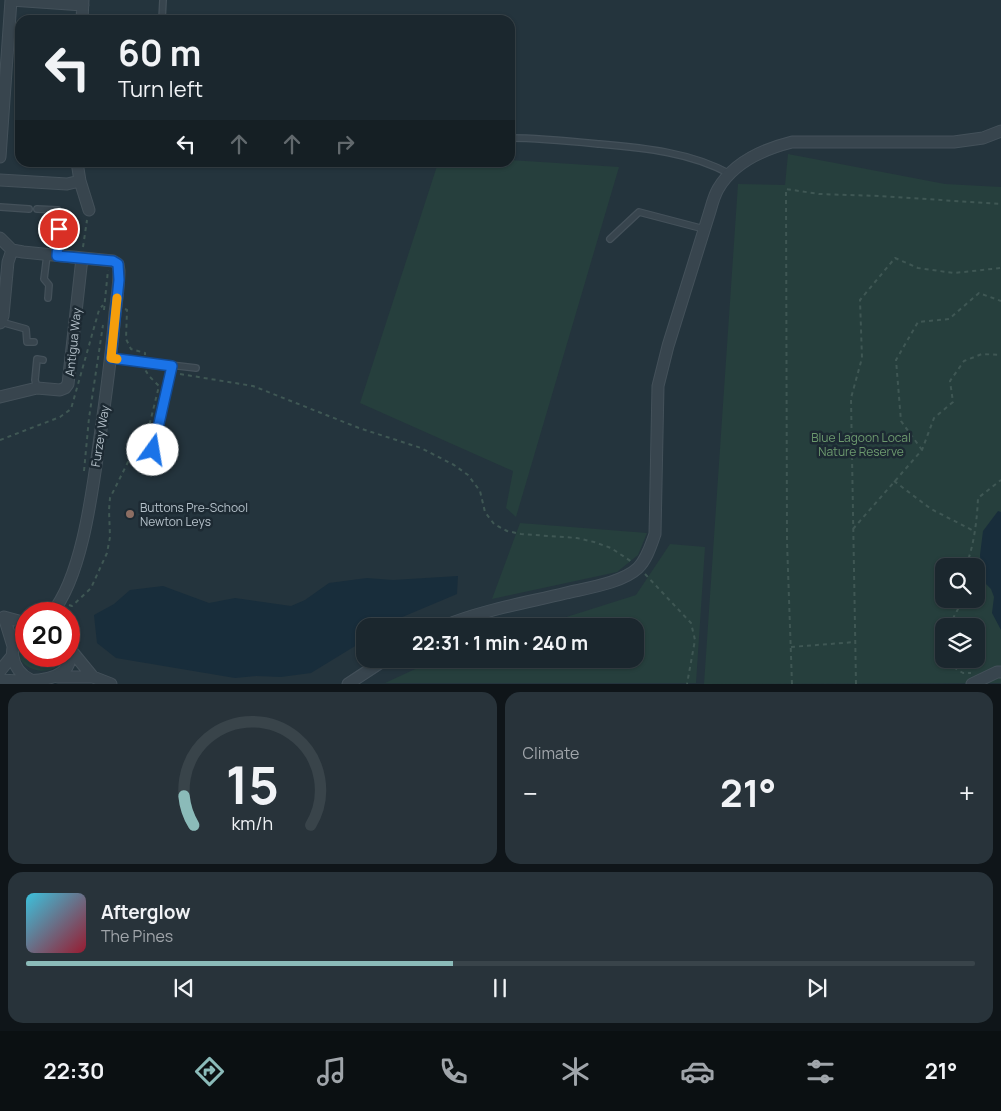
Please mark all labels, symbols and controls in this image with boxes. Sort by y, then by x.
text: 60 m [118,29,201,77]
icon: left [35,35,100,100]
text: Turn left [118,74,203,104]
icon: left [172,130,200,158]
icon: ahead [225,130,253,158]
icon: ahead [278,130,306,158]
icon: right [331,130,359,158]
pin [38,208,80,250]
icon: arrive [45,215,73,243]
street label: Antigua Way [61,306,85,377]
street label: Furzey Way [87,403,113,468]
position arrow [126,423,178,475]
park label: Blue Lagoon Local Nature Reserve [811,429,911,460]
place label: Buttons Pre-School Newton Leys [140,499,248,530]
marker: Buttons Pre-School Newton Leys [124,508,136,520]
map controls [935,558,985,668]
button: search [935,558,985,608]
speed limit sign: 20 [15,602,80,667]
button: layers [935,618,985,668]
text: 22:31 · 1 min · 240 m [412,630,588,656]
text: Climate [523,742,579,764]
text: 15 [226,749,279,820]
text: 21° [720,766,776,818]
text: − [523,774,538,812]
text: + [959,774,975,812]
text: km/h [231,811,273,835]
text: Afterglow [101,899,190,925]
text: The Pines [101,925,173,947]
icon: previous [170,974,198,1002]
icon: pause [486,974,514,1002]
icon: next [803,974,831,1002]
icon: directions [192,1054,227,1089]
icon: music [314,1054,349,1089]
icon: phone [436,1054,471,1089]
icon: climate [558,1054,593,1089]
icon: car [680,1054,715,1089]
icon: filters [803,1054,838,1089]
text: 22:30 [44,1056,105,1086]
text: 21° [925,1056,957,1086]

